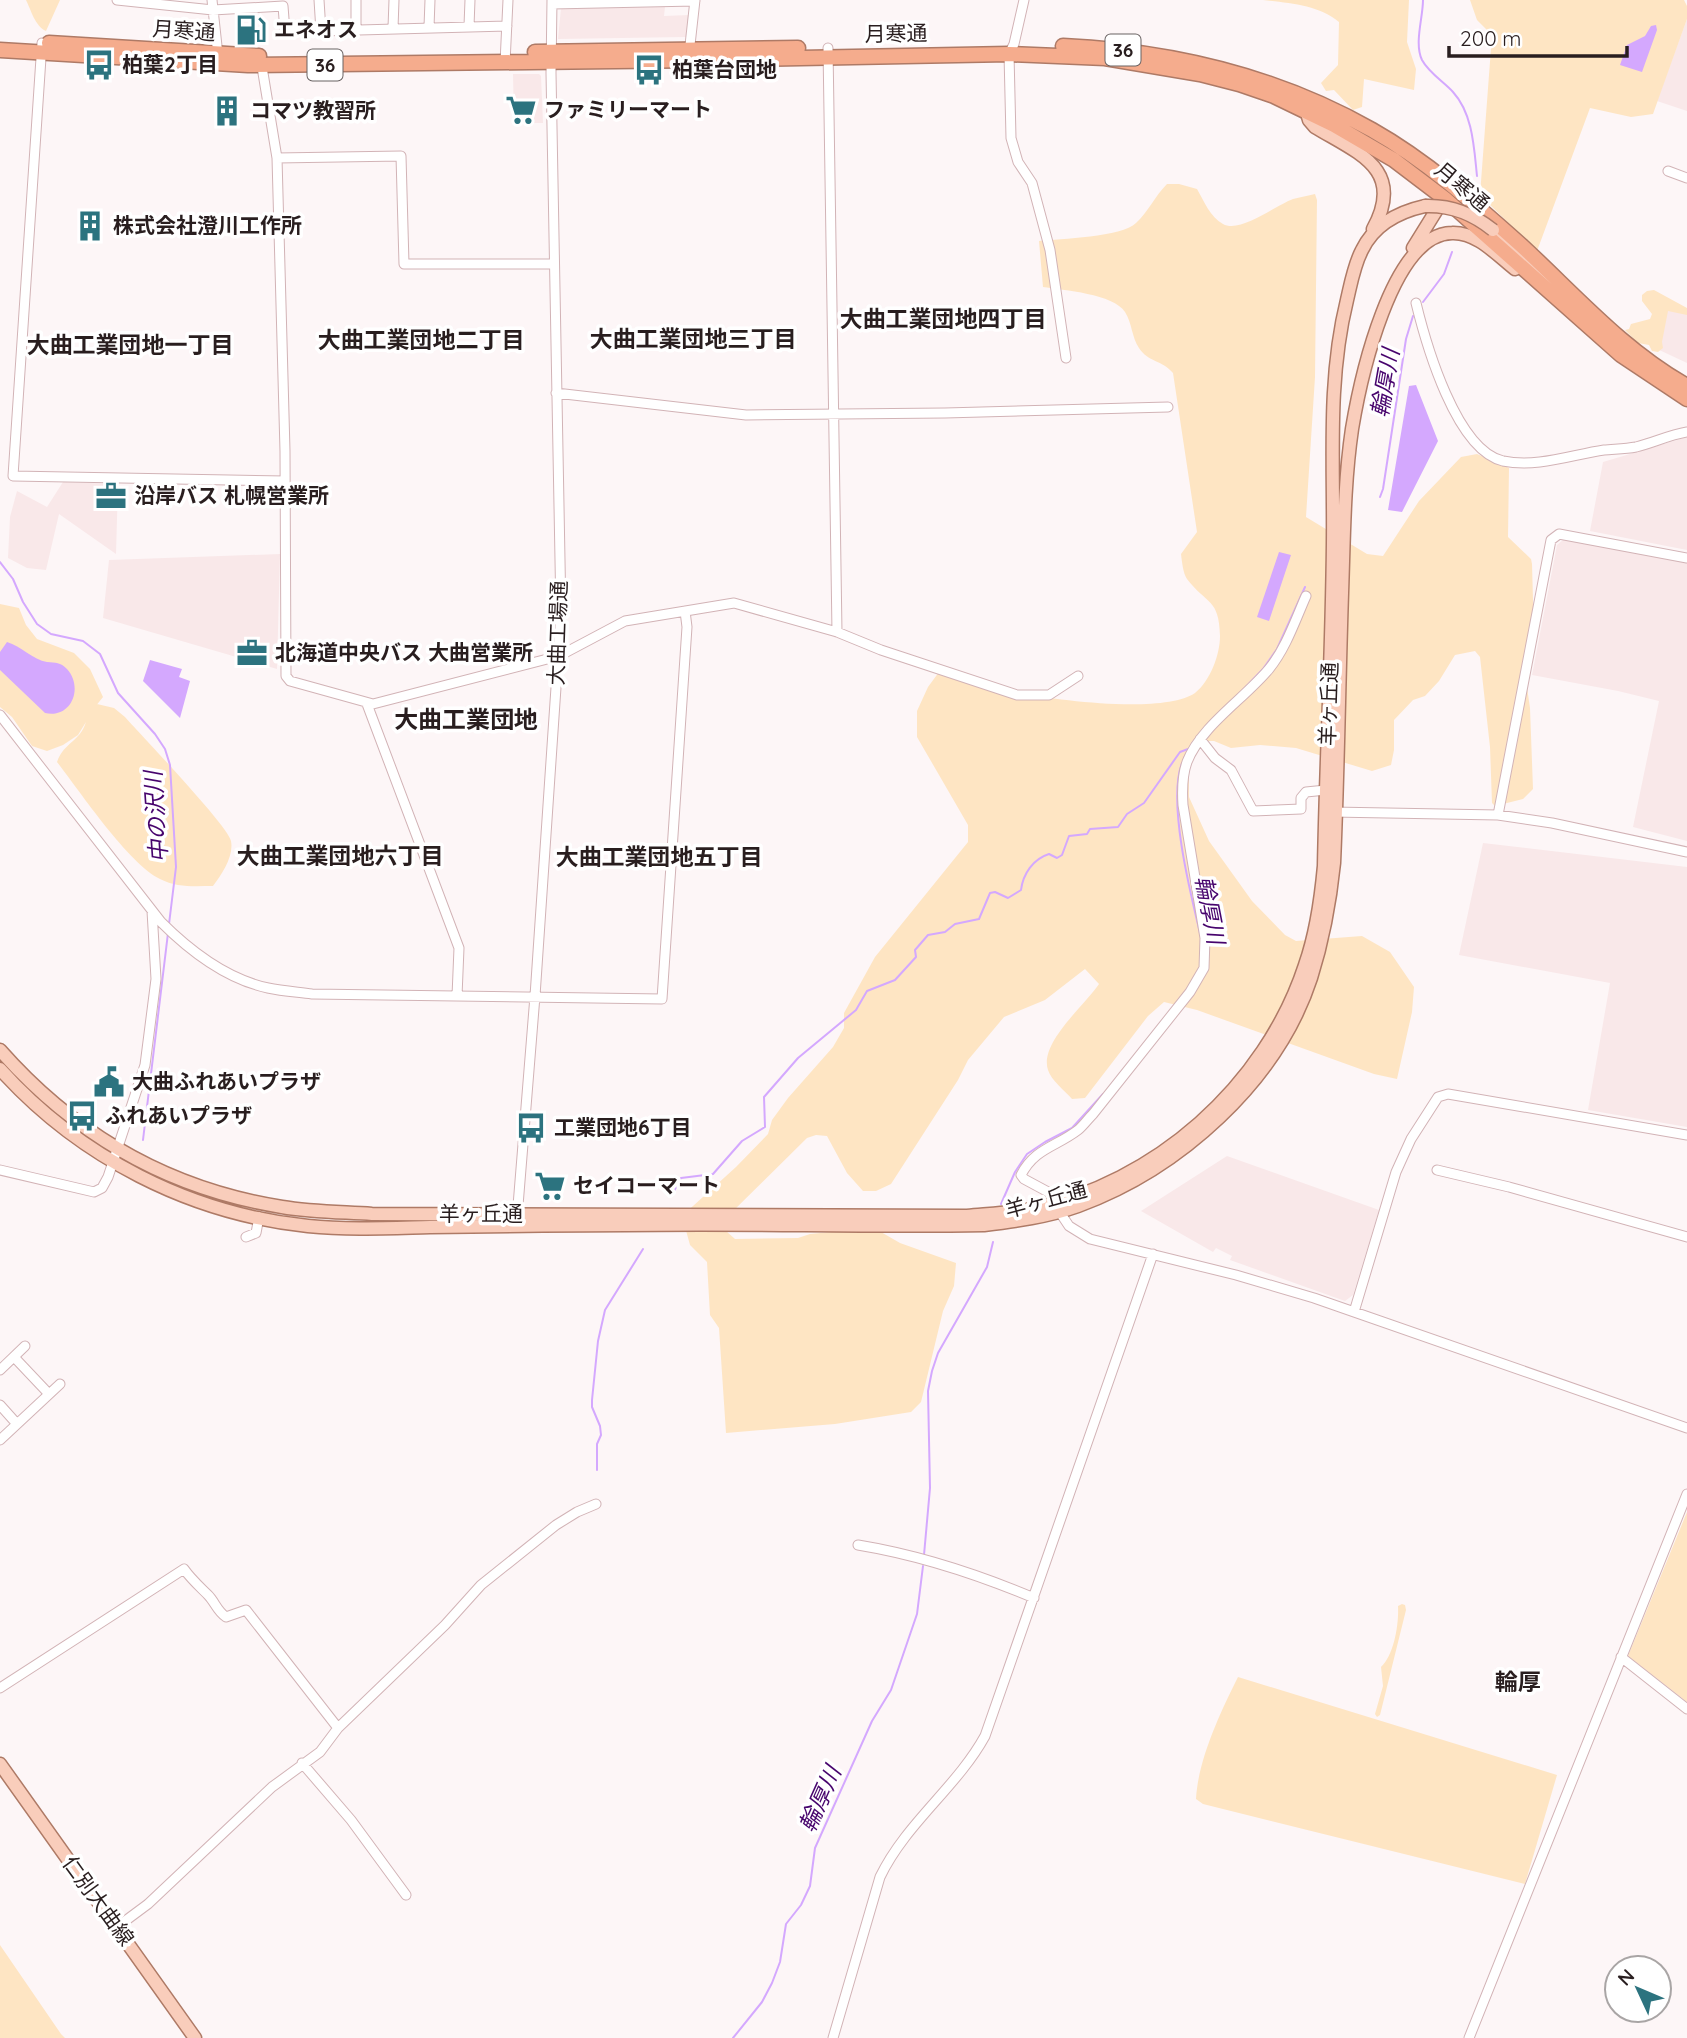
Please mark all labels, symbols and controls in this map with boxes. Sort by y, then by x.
fuel station icon: エネオス [234,13,268,47]
scale bar [1449,14,1628,58]
street label: 月寒通 [152,15,216,45]
place label: エネオス [274,16,358,42]
street label: 月寒通 [864,19,928,47]
text: 200 m [1460,25,1522,51]
road number: 36 [1106,34,1140,66]
bus stop icon: 柏葉2丁目 [82,48,116,82]
road number: 36 [308,50,342,80]
place label: 柏葉2丁目 [122,51,218,77]
bus stop icon: 柏葉台団地 [632,53,666,87]
place label: 柏葉台団地 [672,56,777,82]
supermarket icon: ファミリーマート [504,93,538,127]
building icon: コマツ教習所 [210,94,244,128]
place label: ファミリーマート [544,96,712,122]
place label: コマツ教習所 [250,97,376,123]
street label: 月寒通 [1430,156,1495,216]
building icon: 株式会社澄川工作所 [73,209,107,243]
place label: 株式会社澄川工作所 [113,212,302,238]
district label: 大曲工業団地四丁目 [840,304,1047,333]
district label: 大曲工業団地三丁目 [590,324,797,353]
district label: 大曲工業団地二丁目 [318,325,525,354]
district label: 大曲工業団地一丁目 [27,330,234,359]
water label: 輪厚川 [1364,343,1405,419]
office icon: 沿岸バス 札幌営業所 [94,479,128,513]
place label: 沿岸バス 札幌営業所 [134,482,329,508]
street label: 大曲工場通 [542,580,572,686]
office icon: 北海道中央バス 大曲営業所 [235,636,269,670]
place label: 北海道中央バス 大曲営業所 [275,639,533,665]
street label: 羊ヶ丘通 [1314,662,1342,746]
district label: 大曲工業団地 [394,704,538,734]
water label: 中の沢川 [138,767,173,864]
district label: 大曲工業団地六丁目 [237,841,444,870]
district label: 大曲工業団地五丁目 [556,842,763,871]
water label: 輪厚川 [1190,873,1232,949]
public building icon: 大曲ふれあいプラザ [92,1065,126,1099]
place label: 大曲ふれあいプラザ [132,1068,321,1094]
bus stop icon: ふれあいプラザ [65,1099,99,1133]
place label: ふれあいプラザ [105,1102,252,1128]
bus stop icon: 工業団地6丁目 [514,1111,548,1145]
place label: 工業団地6丁目 [554,1114,692,1140]
supermarket icon: セイコーマート [533,1169,567,1203]
place label: セイコーマート [573,1172,720,1198]
street label: 羊ヶ丘通 [1002,1176,1090,1222]
street label: 羊ヶ丘通 [439,1200,523,1226]
district label: 輪厚 [1495,1667,1541,1696]
water label: 輪厚川 [792,1759,848,1836]
street label: 仁別大曲線 [57,1850,140,1951]
north arrow [1603,1954,1673,2024]
text: N [1612,1964,1639,1991]

